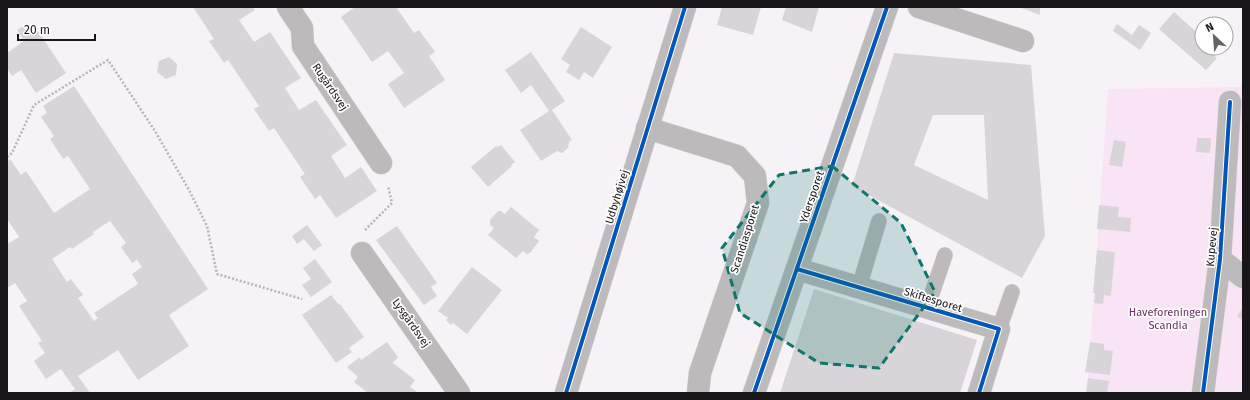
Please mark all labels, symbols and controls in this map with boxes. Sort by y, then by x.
scale bar [18,16,95,42]
north arrow [1194,16,1234,56]
text: N [1204,20,1216,35]
text: 20 m [24,23,50,37]
street label: Rugårdsvej [309,61,351,113]
street label: Udbyhøjvej [603,168,631,226]
street label: Ydersporet [797,169,827,225]
street label: Scandiasporet [728,203,762,275]
street label: Kupevej [1204,227,1220,267]
street label: Skiftesporet [902,285,964,315]
street label: Lysgårdsvej [389,296,433,350]
park label: Haveforeningen Scandia [1129,306,1207,332]

